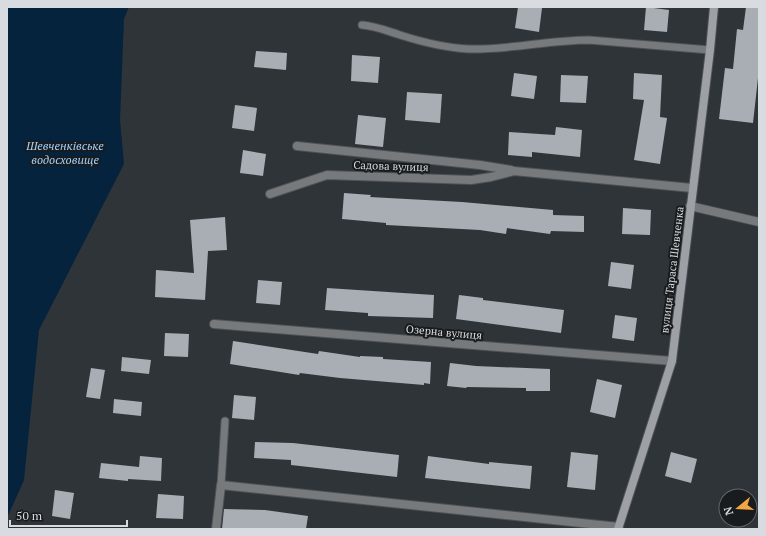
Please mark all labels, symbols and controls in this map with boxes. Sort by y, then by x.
water label: Шевченківське водосховище [25,138,104,167]
street label: Садова вулиця [353,158,429,174]
street label: вулиця Тараса Шевченка [657,205,687,334]
street label: Озерна вулиця [405,322,483,342]
north arrow [718,488,758,528]
scale bar [10,502,127,528]
text: N [720,504,736,517]
text: 50 m [16,508,43,523]

